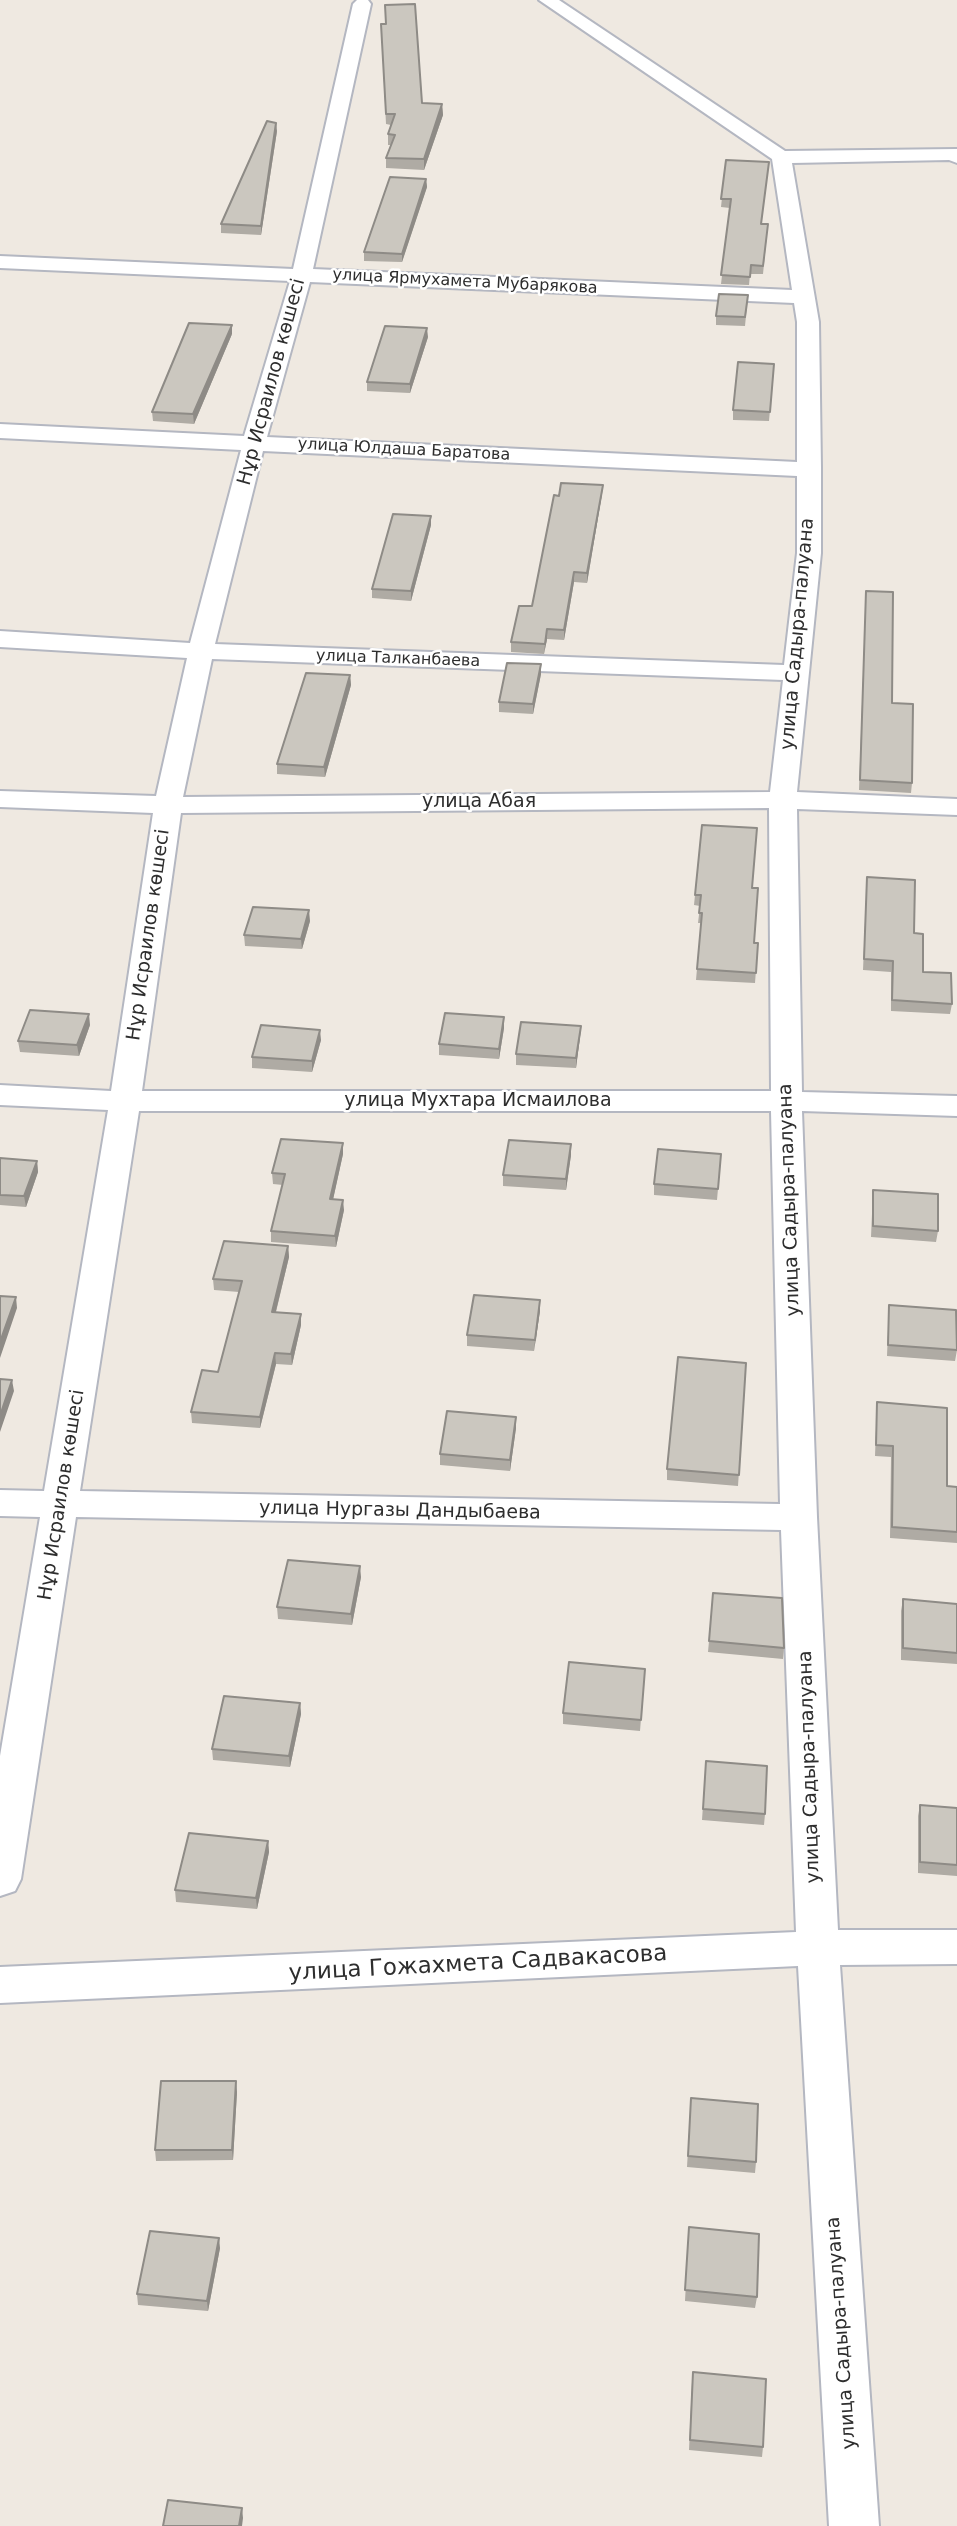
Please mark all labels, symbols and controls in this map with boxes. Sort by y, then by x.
street label: улица Ярмухамета Мубарякова [332,265,598,299]
street label: Нұр Исраилов көшесі [233,276,311,488]
street label: улица Юлдаша Баратова [297,435,511,465]
street label: улица Садыра-палуана [776,517,820,751]
street label: улица Талканбаева [316,647,480,671]
street label: улица Абая [422,791,536,813]
street label: Нұр Исраилов көшесі [123,828,175,1042]
street label: улица Садыра-палуана [775,1083,805,1317]
street label: улица Мухтара Исмаилова [344,1090,612,1112]
street label: Нұр Исраилов көшесі [34,1388,90,1602]
street label: улица Нургазы Дандыбаева [259,1497,541,1525]
street label: улица Садыра-палуана [795,1650,825,1884]
street label: улица Гожахмета Садвакасова [288,1940,668,1988]
street label: улица Садыра-палуана [822,2216,862,2450]

